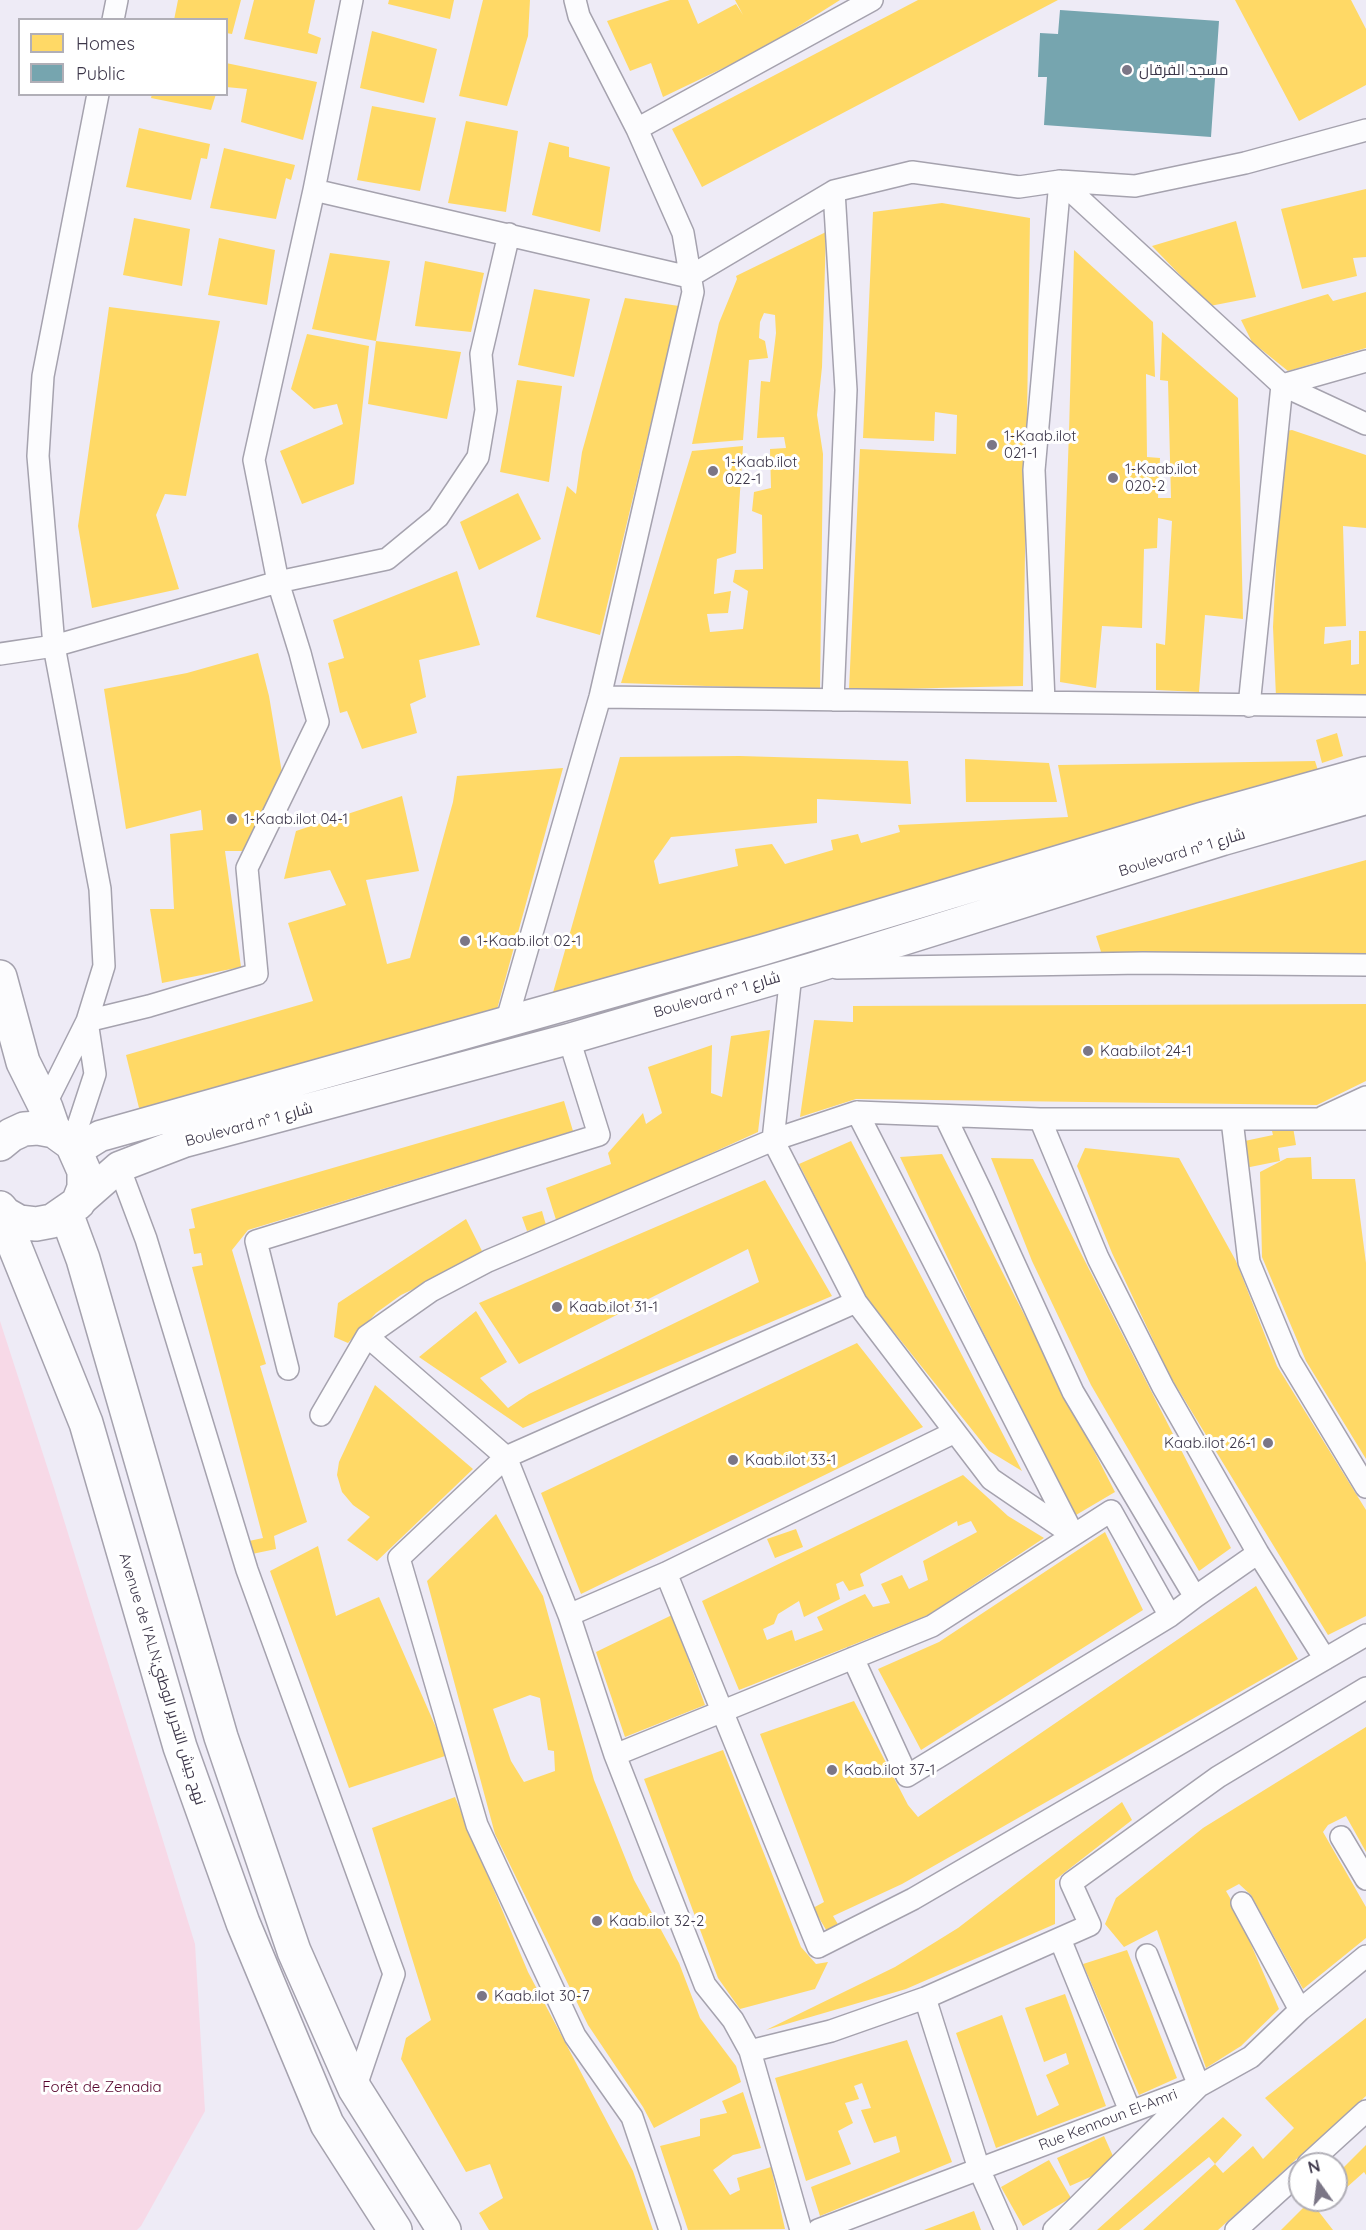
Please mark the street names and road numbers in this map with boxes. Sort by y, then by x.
street label: Boulevard n° شارع 1 [1117,825,1247,881]
street label: Boulevard n° شارع 1 [652,968,782,1022]
street label: Boulevard n° شارع 1 [183,1099,315,1151]
street label: Avenue de l'ALN;نهج جيش التحرير الوطني [115,1551,209,1807]
street label: Rue Kennoun El-Amri [1036,2085,1180,2155]

